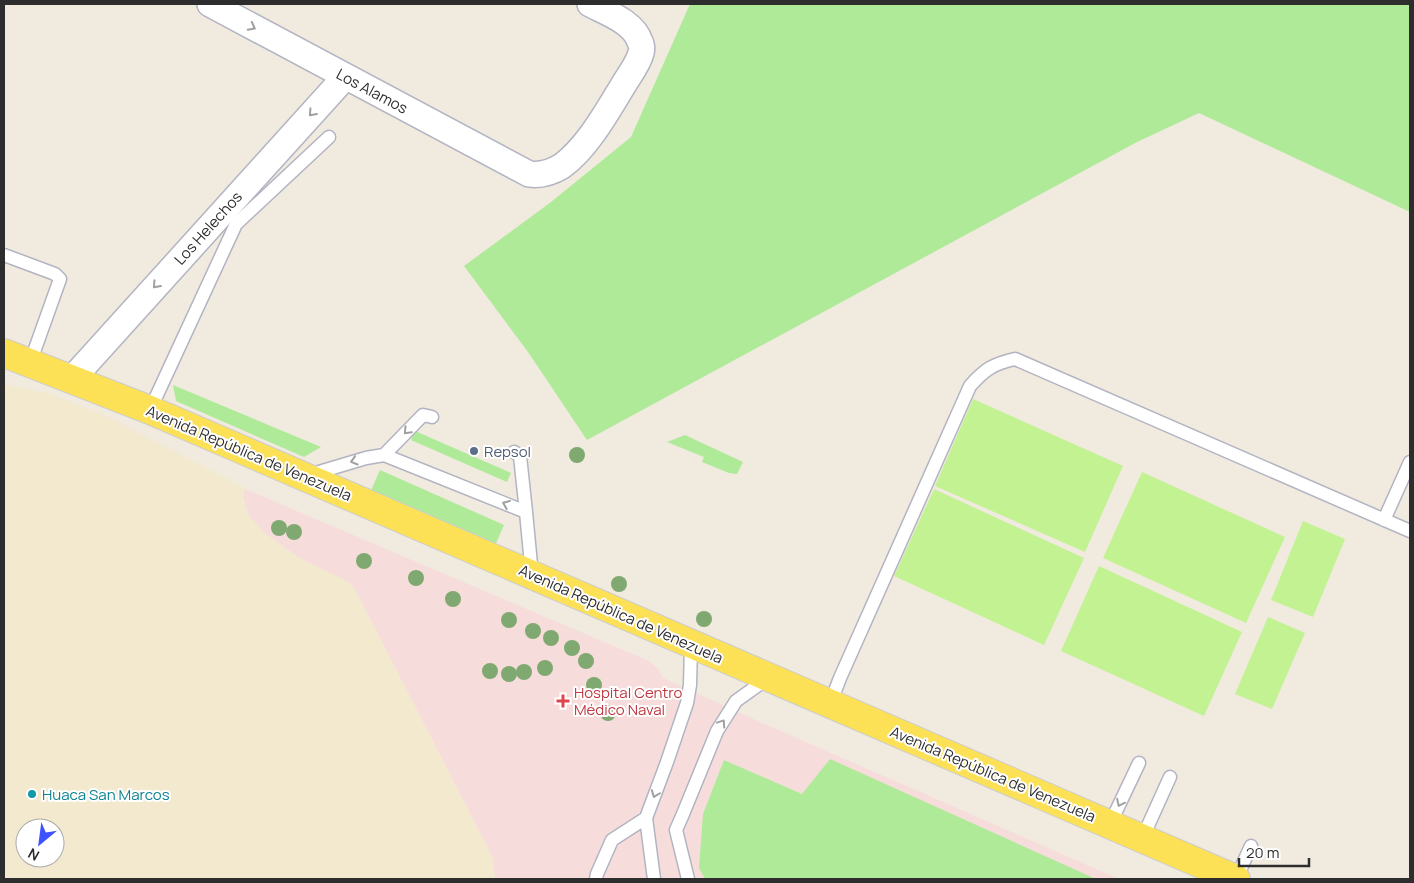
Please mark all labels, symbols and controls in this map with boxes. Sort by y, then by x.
one-way arrow [247,21,256,31]
street label: Los Alamos [333,63,411,119]
one-way arrow [309,107,318,116]
street label: Los Helechos [169,187,247,269]
one-way arrow [153,280,162,289]
street label: Avenida República de Venezuela [143,400,355,506]
one-way arrow [404,426,413,435]
place label: Repsol [484,441,531,462]
marker: Repsol [468,445,480,457]
one-way arrow [350,456,358,466]
one-way arrow [502,500,511,511]
street label: Avenida República de Venezuela [516,559,726,669]
place label: Hospital Centro Médico Naval [574,682,683,720]
marker: Hospital Centro Médico Naval [556,694,570,708]
one-way arrow [716,719,726,728]
street label: Avenida República de Venezuela [887,721,1099,827]
place label: Huaca San Marcos [42,784,170,805]
marker: Huaca San Marcos [26,788,38,800]
one-way arrow [651,789,661,798]
one-way arrow [1116,798,1126,807]
north arrow [15,818,65,868]
scale bar [1239,836,1309,868]
text: 20 m [1246,842,1279,863]
text: N [24,844,42,866]

